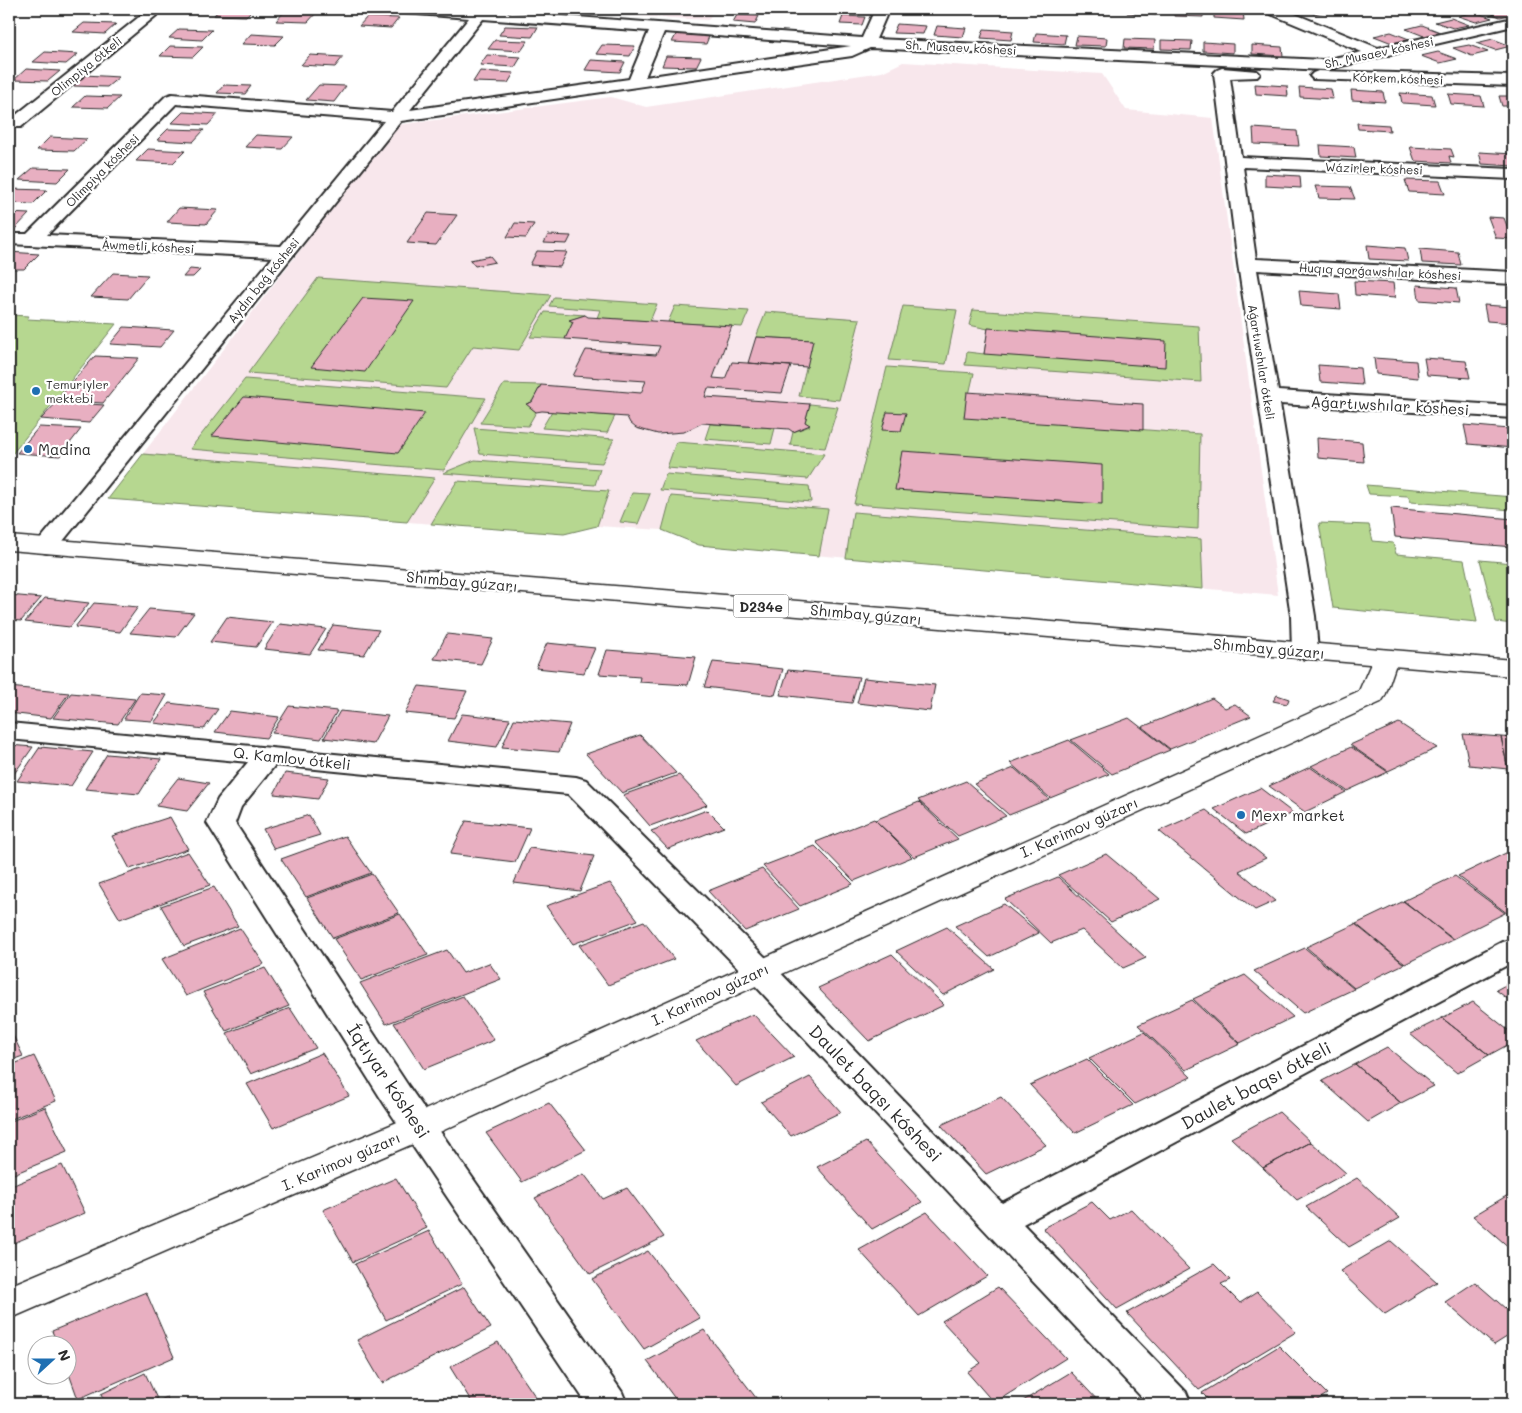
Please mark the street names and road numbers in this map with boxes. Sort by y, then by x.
street label: Olimpiya ótkeli [47,32,125,100]
street label: Sh. Musaev kóshesi [1323,33,1435,71]
street label: Sh. Musaev kóshesi [905,36,1017,58]
street label: Kórkem kóshesi [1352,68,1444,88]
street label: Olimpiya kóshesi [62,130,142,210]
street label: Wázirler kóshesi [1325,158,1423,178]
street label: Aydın baǵ kóshesi [224,234,302,326]
street label: Áwmetli kóshesi [101,236,195,256]
street label: Huqıq qorǵawshılar kóshesi [1298,259,1462,283]
street label: Aǵartıwshılar ótkeli [1245,303,1279,421]
street label: Aǵartıwshılar kóshesi [1310,391,1470,419]
street label: Shımbay gúzarı [405,566,519,596]
road number: D234e [734,594,788,618]
street label: Shımbay gúzarı [809,599,923,629]
street label: Shımbay gúzarı [1212,633,1326,663]
street label: Q. Kamlov ótkeli [232,742,352,774]
street label: I. Karimov gúzarı [1017,792,1141,862]
street label: I. Karimov gúzarı [648,958,772,1030]
street label: Íqtıyar kóshesi [342,1019,436,1143]
street label: Daulet baqsı kóshesi [804,1019,948,1167]
street label: Daulet baqsı ótkeli [1177,1035,1335,1135]
street label: I. Karimov gúzarı [279,1127,403,1195]

